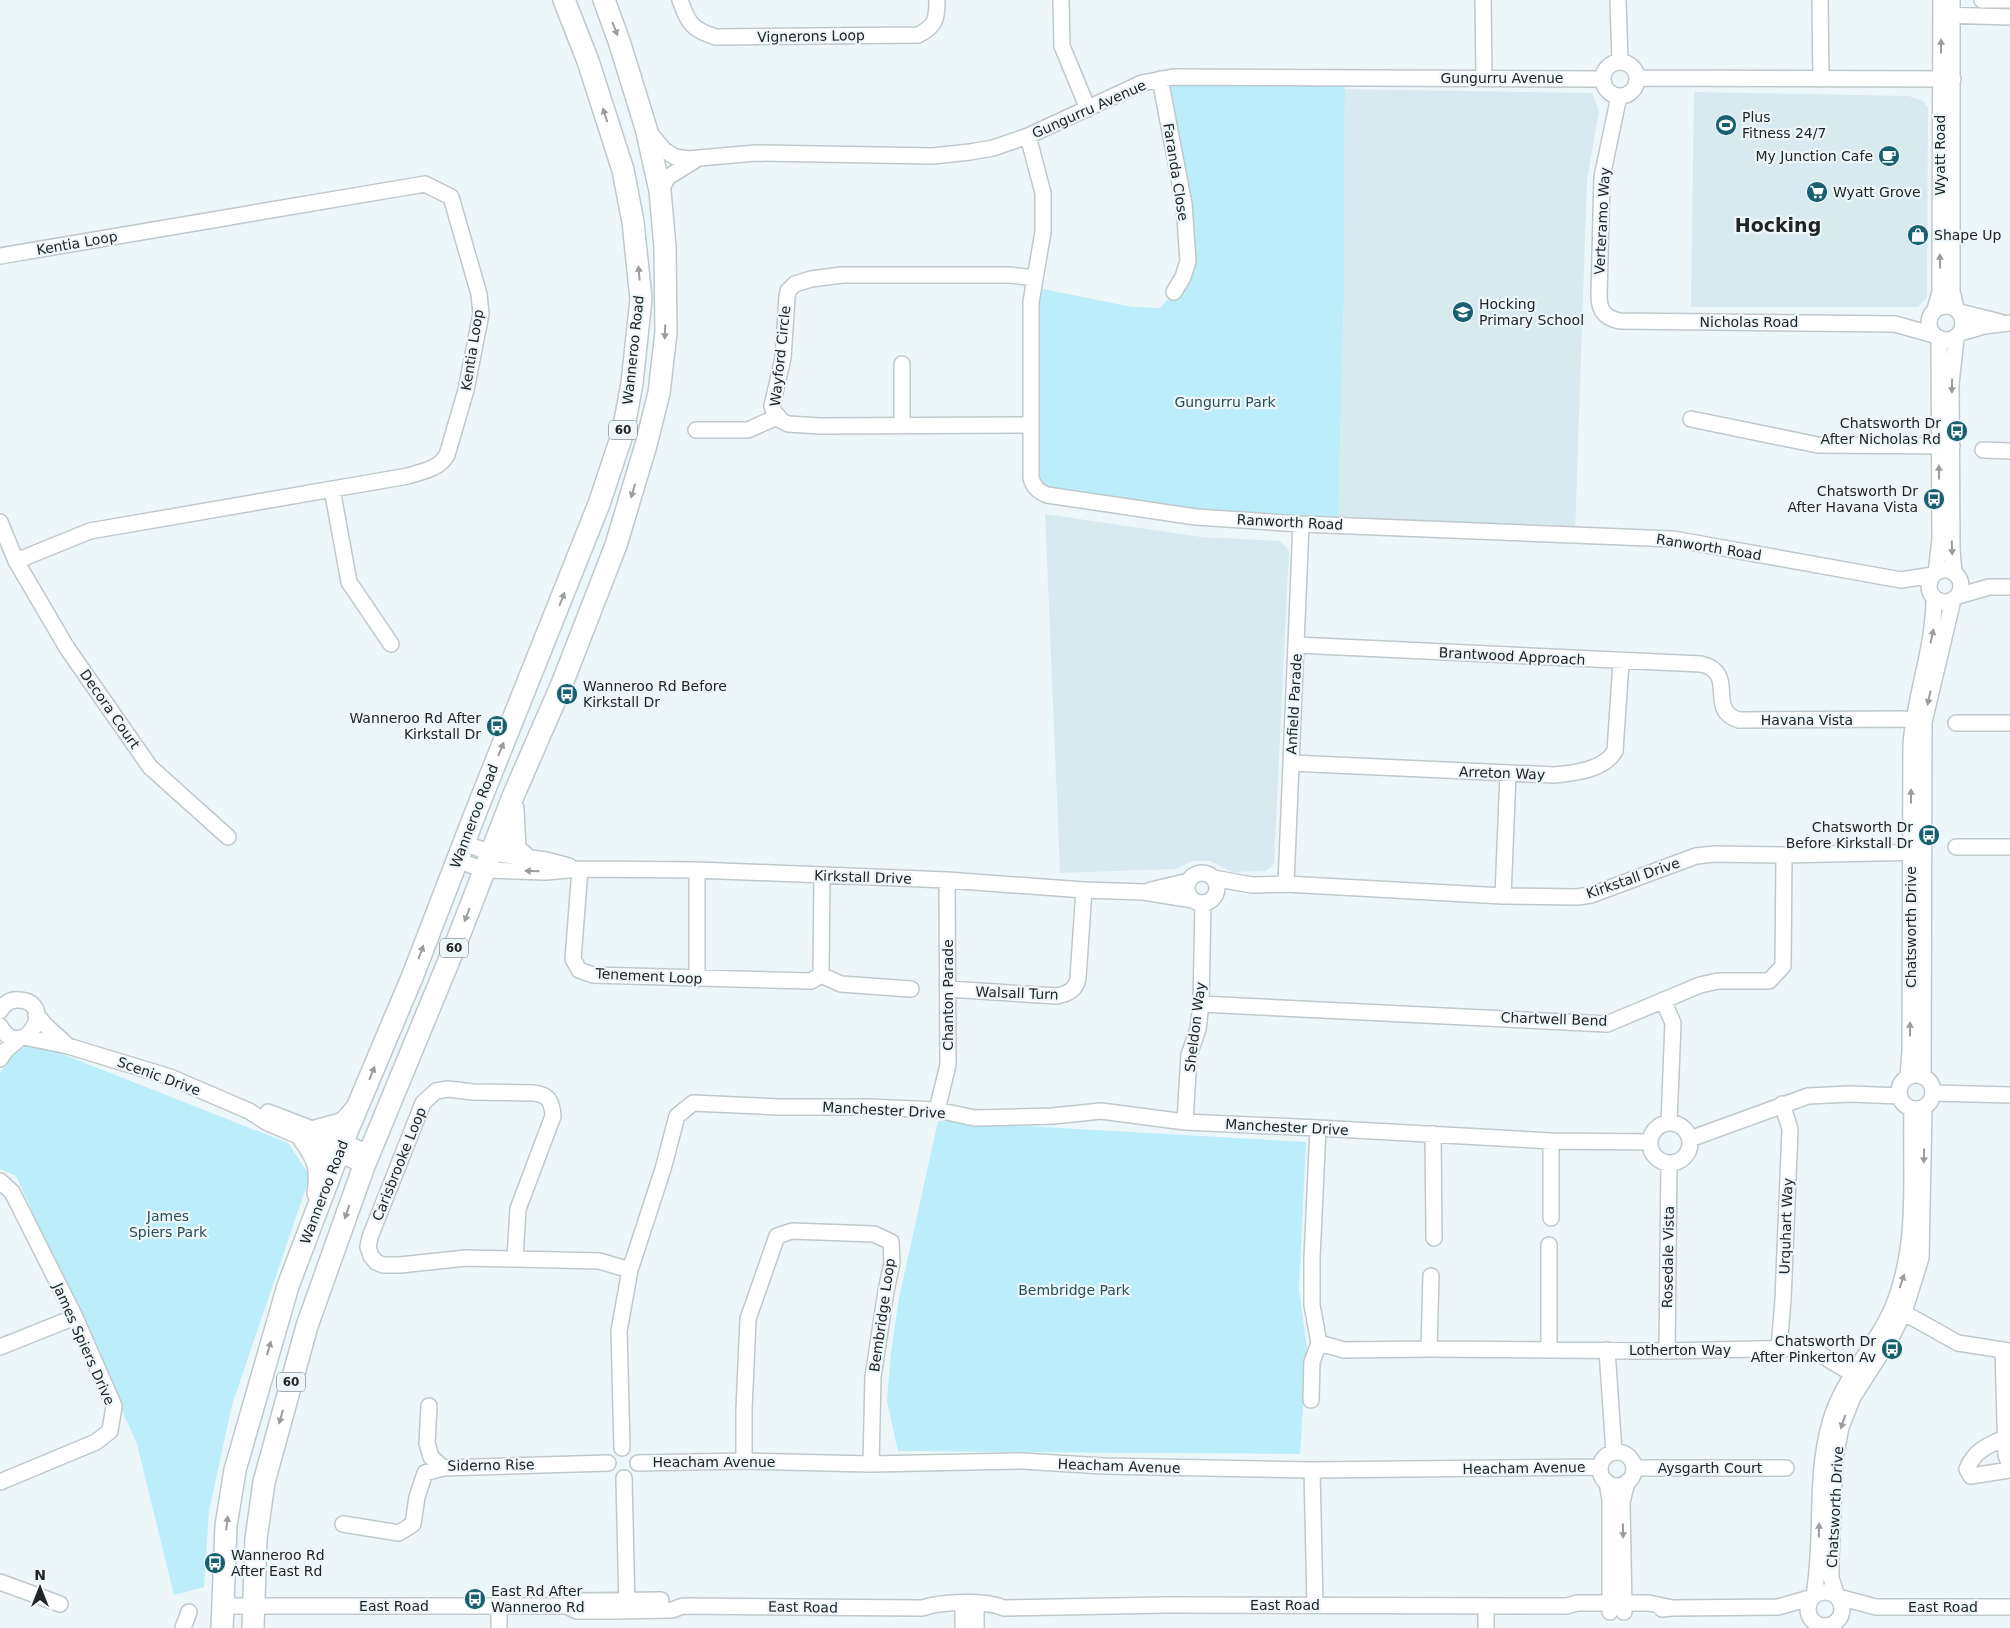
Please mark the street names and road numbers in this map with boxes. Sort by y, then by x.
street label: Vignerons Loop [757,27,865,45]
street label: Gungurru Avenue [1441,70,1563,86]
street label: Gungurru Avenue [1030,77,1148,141]
street label: Wyatt Road [1932,114,1948,196]
street label: Faranda Close [1160,122,1192,222]
street label: Verteramo Way [1591,167,1613,275]
street label: Kentia Loop [35,228,119,258]
street label: Wanneroo Road [619,294,647,406]
street label: Wayford Circle [767,305,793,407]
street label: Kentia Loop [458,308,486,392]
street label: Nicholas Road [1700,314,1798,330]
road number: 60 [609,420,637,440]
street label: Ranworth Road [1236,511,1344,533]
street label: Ranworth Road [1655,531,1763,563]
street label: Brantwood Approach [1438,644,1586,668]
street label: Anfield Parade [1283,653,1305,755]
street label: Decora Court [77,666,143,752]
street label: Havana Vista [1761,712,1853,728]
street label: Wanneroo Road [447,762,501,870]
street label: Arreton Way [1459,763,1545,783]
street label: Kirkstall Drive [1584,855,1682,901]
street label: Chatsworth Drive [1903,866,1919,988]
street label: Kirkstall Drive [814,867,912,887]
road number: 60 [440,938,468,958]
street label: Chanton Parade [940,939,956,1051]
street label: Tenement Loop [594,965,703,987]
street label: Sheldon Way [1182,981,1208,1073]
street label: Walsall Turn [975,984,1059,1002]
street label: Chartwell Bend [1500,1009,1608,1029]
street label: Scenic Drive [115,1054,203,1098]
street label: Manchester Drive [822,1099,946,1121]
street label: Carisbrooke Loop [369,1105,429,1223]
street label: Manchester Drive [1225,1116,1349,1138]
street label: Wanneroo Road [297,1138,351,1246]
street label: Urquhart Way [1776,1178,1796,1274]
street label: Rosedale Vista [1659,1206,1677,1308]
street label: Bembridge Loop [866,1257,898,1373]
street label: James Spiers Drive [49,1280,118,1407]
street label: Lotherton Way [1629,1342,1731,1358]
road number: 60 [277,1372,305,1391]
street label: Chatsworth Drive [1824,1446,1846,1568]
street label: Heacham Avenue [653,1454,775,1470]
street label: Siderno Rise [447,1456,535,1474]
street label: Heacham Avenue [1057,1456,1181,1476]
street label: Heacham Avenue [1462,1459,1586,1477]
street label: Aysgarth Court [1658,1460,1763,1476]
street label: East Road [1250,1597,1320,1613]
street label: East Road [359,1598,429,1614]
street label: East Road [768,1598,838,1616]
street label: East Road [1908,1599,1978,1615]

